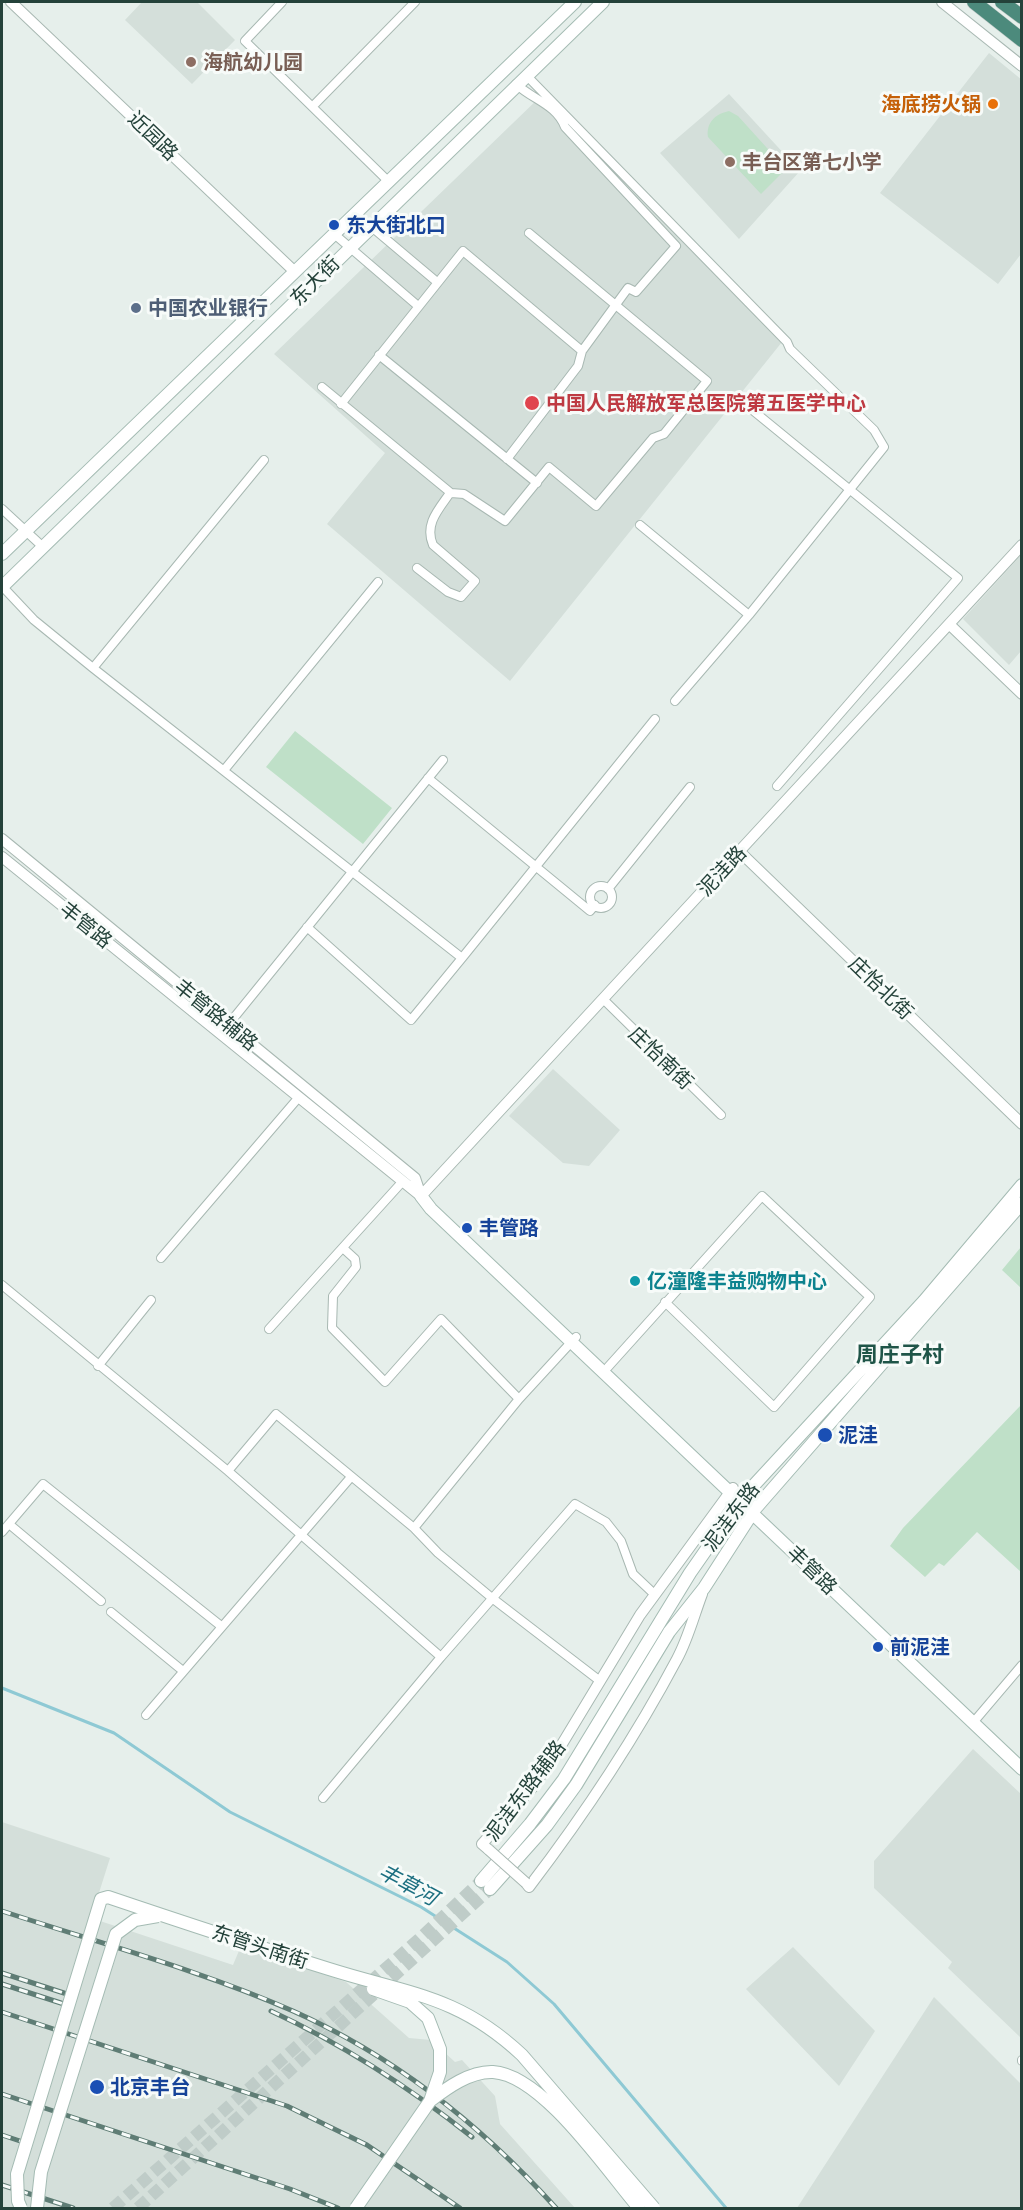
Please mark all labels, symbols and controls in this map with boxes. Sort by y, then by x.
place label: 海航幼儿园 [203,50,303,74]
marker: 海航幼儿园 [184,55,198,69]
place label: 海底捞火锅 [881,92,981,116]
marker: 海底捞火锅 [986,97,1000,111]
street label: 近园路 [123,107,183,165]
place label: 丰台区第七小学 [742,150,882,174]
marker: 丰台区第七小学 [723,155,737,169]
place label: 东大街北口 [346,213,446,237]
marker: 东大街北口 [327,218,341,232]
street label: 东大街 [285,251,345,311]
place label: 中国农业银行 [148,296,268,320]
marker: 中国农业银行 [129,301,143,315]
place label: 中国人民解放军总医院第五医学中心 [546,391,866,415]
marker: 中国人民解放军总医院第五医学中心 [523,394,541,412]
street label: 泥洼路 [693,841,751,901]
street label: 丰管路 [55,897,117,953]
street label: 庄怡北街 [844,952,918,1024]
street label: 丰管路辅路 [170,974,262,1056]
street label: 庄怡南街 [624,1022,698,1094]
place label: 丰管路 [479,1216,539,1240]
marker: 丰管路 [460,1221,474,1235]
place label: 亿潼隆丰益购物中心 [647,1269,827,1293]
marker: 亿潼隆丰益购物中心 [628,1274,642,1288]
district label: 周庄子村 [856,1342,944,1368]
place label: 泥洼 [838,1423,878,1447]
marker: 泥洼 [816,1426,834,1444]
street label: 泥洼东路 [697,1478,765,1556]
street label: 丰管路 [782,1541,842,1599]
place label: 前泥洼 [890,1635,950,1659]
marker: 前泥洼 [871,1640,885,1654]
street label: 泥洼东路辅路 [479,1736,571,1846]
water label: 丰草河 [374,1859,442,1911]
street label: 东管头南街 [209,1920,311,1974]
place label: 北京丰台 [110,2075,190,2099]
marker: 北京丰台 [88,2078,106,2096]

